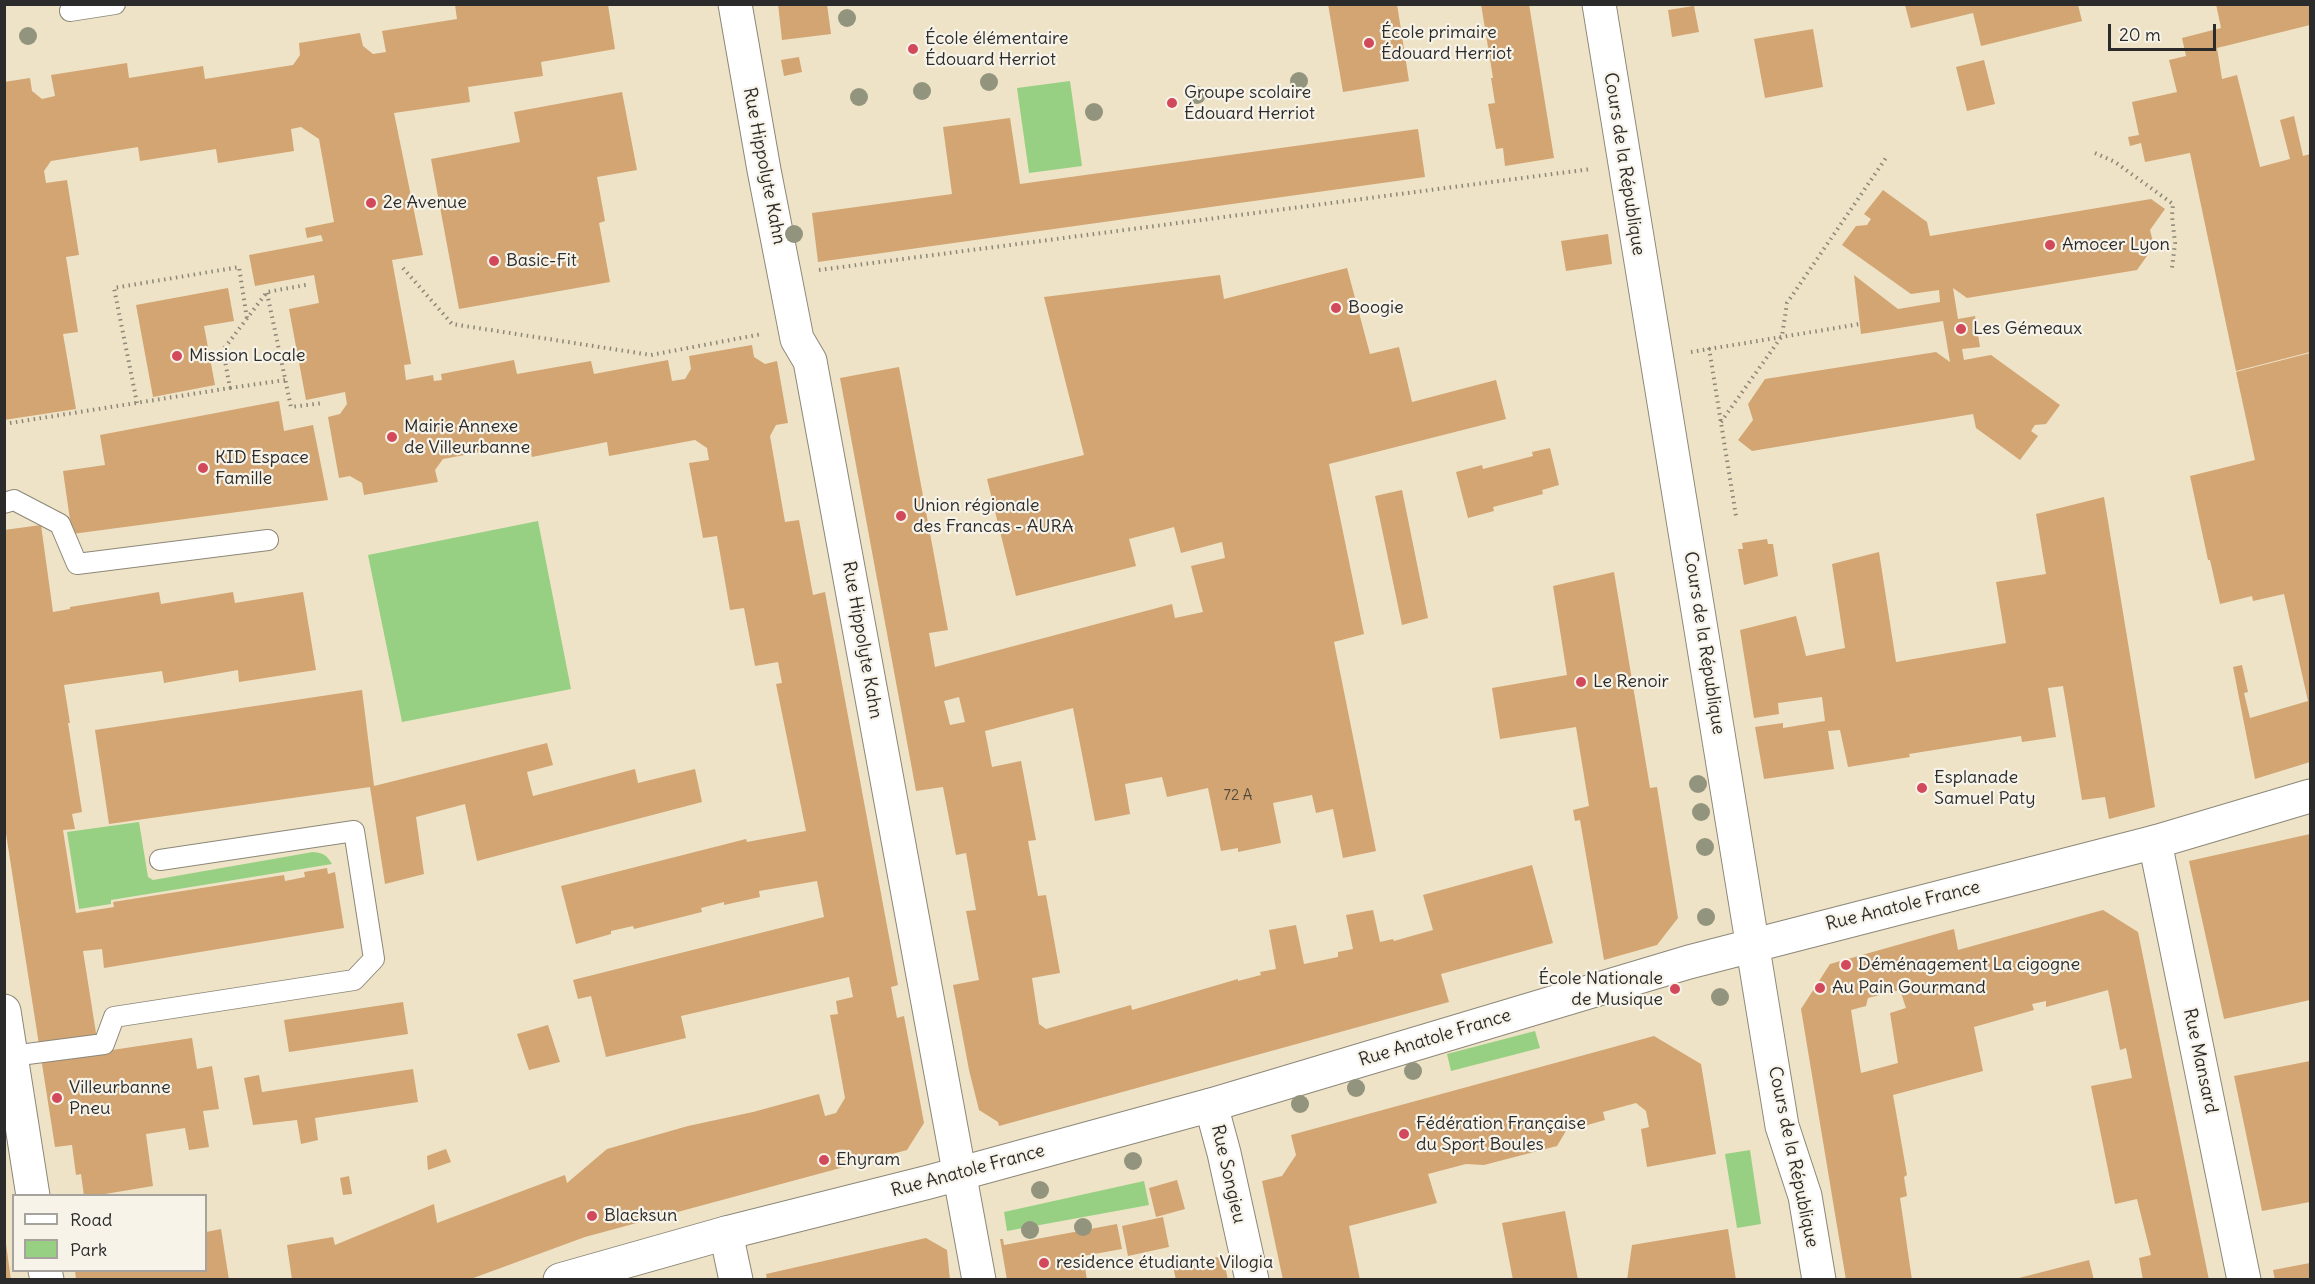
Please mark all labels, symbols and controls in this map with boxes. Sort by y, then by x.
scale bar [2111,12,2219,50]
place label: École primaire Édouard Herriot [1381,22,1512,64]
text: 20 m [2119,23,2161,46]
place label: École élémentaire Édouard Herriot [925,28,1068,70]
marker: École primaire Édouard Herriot [1362,36,1376,50]
marker: École élémentaire Édouard Herriot [906,42,920,56]
street label: Cours de la République [1599,71,1649,257]
place label: Groupe scolaire Édouard Herriot [1184,82,1315,124]
street label: Rue Hippolyte Kahn [738,86,790,246]
marker: Groupe scolaire Édouard Herriot [1165,96,1179,110]
place label: 2e Avenue [383,192,467,214]
marker: 2e Avenue [364,196,378,210]
place label: Amocer Lyon [2062,234,2170,256]
marker: Amocer Lyon [2043,238,2057,252]
place label: Basic-Fit [506,250,577,272]
marker: Basic-Fit [487,254,501,268]
place label: Boogie [1348,297,1404,319]
marker: Boogie [1329,301,1343,315]
place label: Les Gémeaux [1973,318,2082,340]
marker: Les Gémeaux [1954,322,1968,336]
place label: Mission Locale [189,345,306,367]
marker: Mission Locale [170,349,184,363]
place label: Mairie Annexe de Villeurbanne [404,416,530,458]
marker: Mairie Annexe de Villeurbanne [385,430,399,444]
place label: KID Espace Famille [215,447,309,490]
marker: KID Espace Famille [196,461,210,475]
place label: Union régionale des Francas - AURA [913,495,1074,538]
marker: Union régionale des Francas - AURA [894,509,908,523]
street label: Cours de la République [1679,550,1729,736]
street label: Rue Hippolyte Kahn [838,560,886,720]
place label: Le Renoir [1593,671,1669,693]
marker: Le Renoir [1574,675,1588,689]
place label: Esplanade Samuel Paty [1934,767,2035,810]
marker: Esplanade Samuel Paty [1915,781,1929,795]
house number: 72 A [1224,787,1252,805]
street label: Rue Anatole France [1824,876,1982,936]
place label: Déménagement La cigogne [1858,954,2080,976]
marker: Déménagement La cigogne [1839,958,1853,972]
place label: École Nationale de Musique [1538,968,1663,1010]
place label: Au Pain Gourmand [1832,977,1986,999]
marker: Au Pain Gourmand [1813,981,1827,995]
marker: École Nationale de Musique [1668,982,1682,996]
street label: Rue Anatole France [1356,1005,1514,1071]
street label: Rue Mansard [2178,1006,2222,1116]
street label: Cours de la République [1763,1064,1823,1250]
place label: Villeurbanne Pneu [69,1077,171,1120]
marker: Villeurbanne Pneu [50,1091,64,1105]
place label: Fédération Française du Sport Boules [1416,1113,1586,1156]
street label: Rue Songieu [1206,1123,1250,1225]
marker: Fédération Française du Sport Boules [1397,1127,1411,1141]
street label: Rue Anatole France [889,1140,1047,1202]
place label: Ehyram [836,1149,900,1171]
marker: Ehyram [817,1153,831,1167]
legend [12,1194,207,1272]
place label: Blacksun [604,1205,677,1227]
text: Road [70,1208,112,1231]
marker: Blacksun [585,1209,599,1223]
text: Park [70,1238,107,1261]
place label: residence étudiante Vilogia [1056,1252,1273,1274]
marker: residence étudiante Vilogia [1037,1256,1051,1270]

